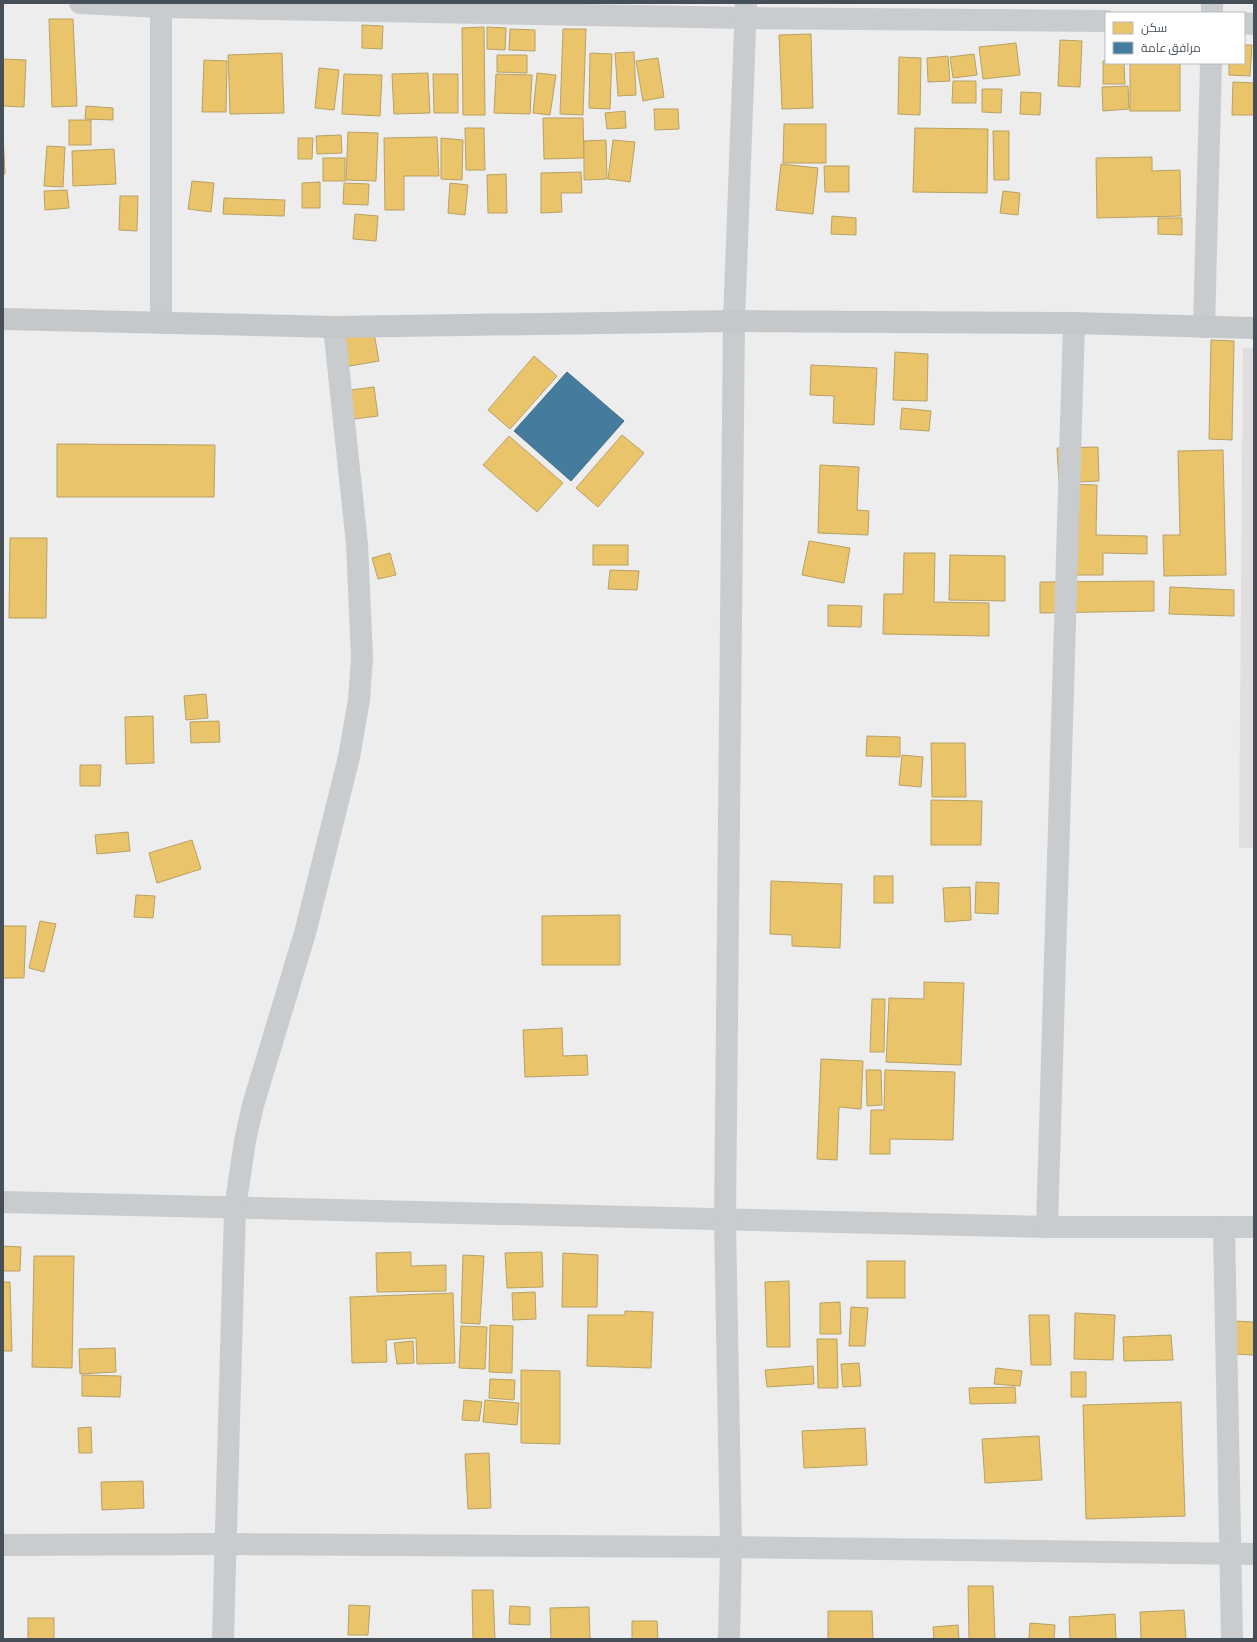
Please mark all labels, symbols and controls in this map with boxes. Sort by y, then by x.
legend [1105,12,1245,64]
text: سكن [1141,21,1167,36]
text: مرافق عامة [1141,41,1201,56]

